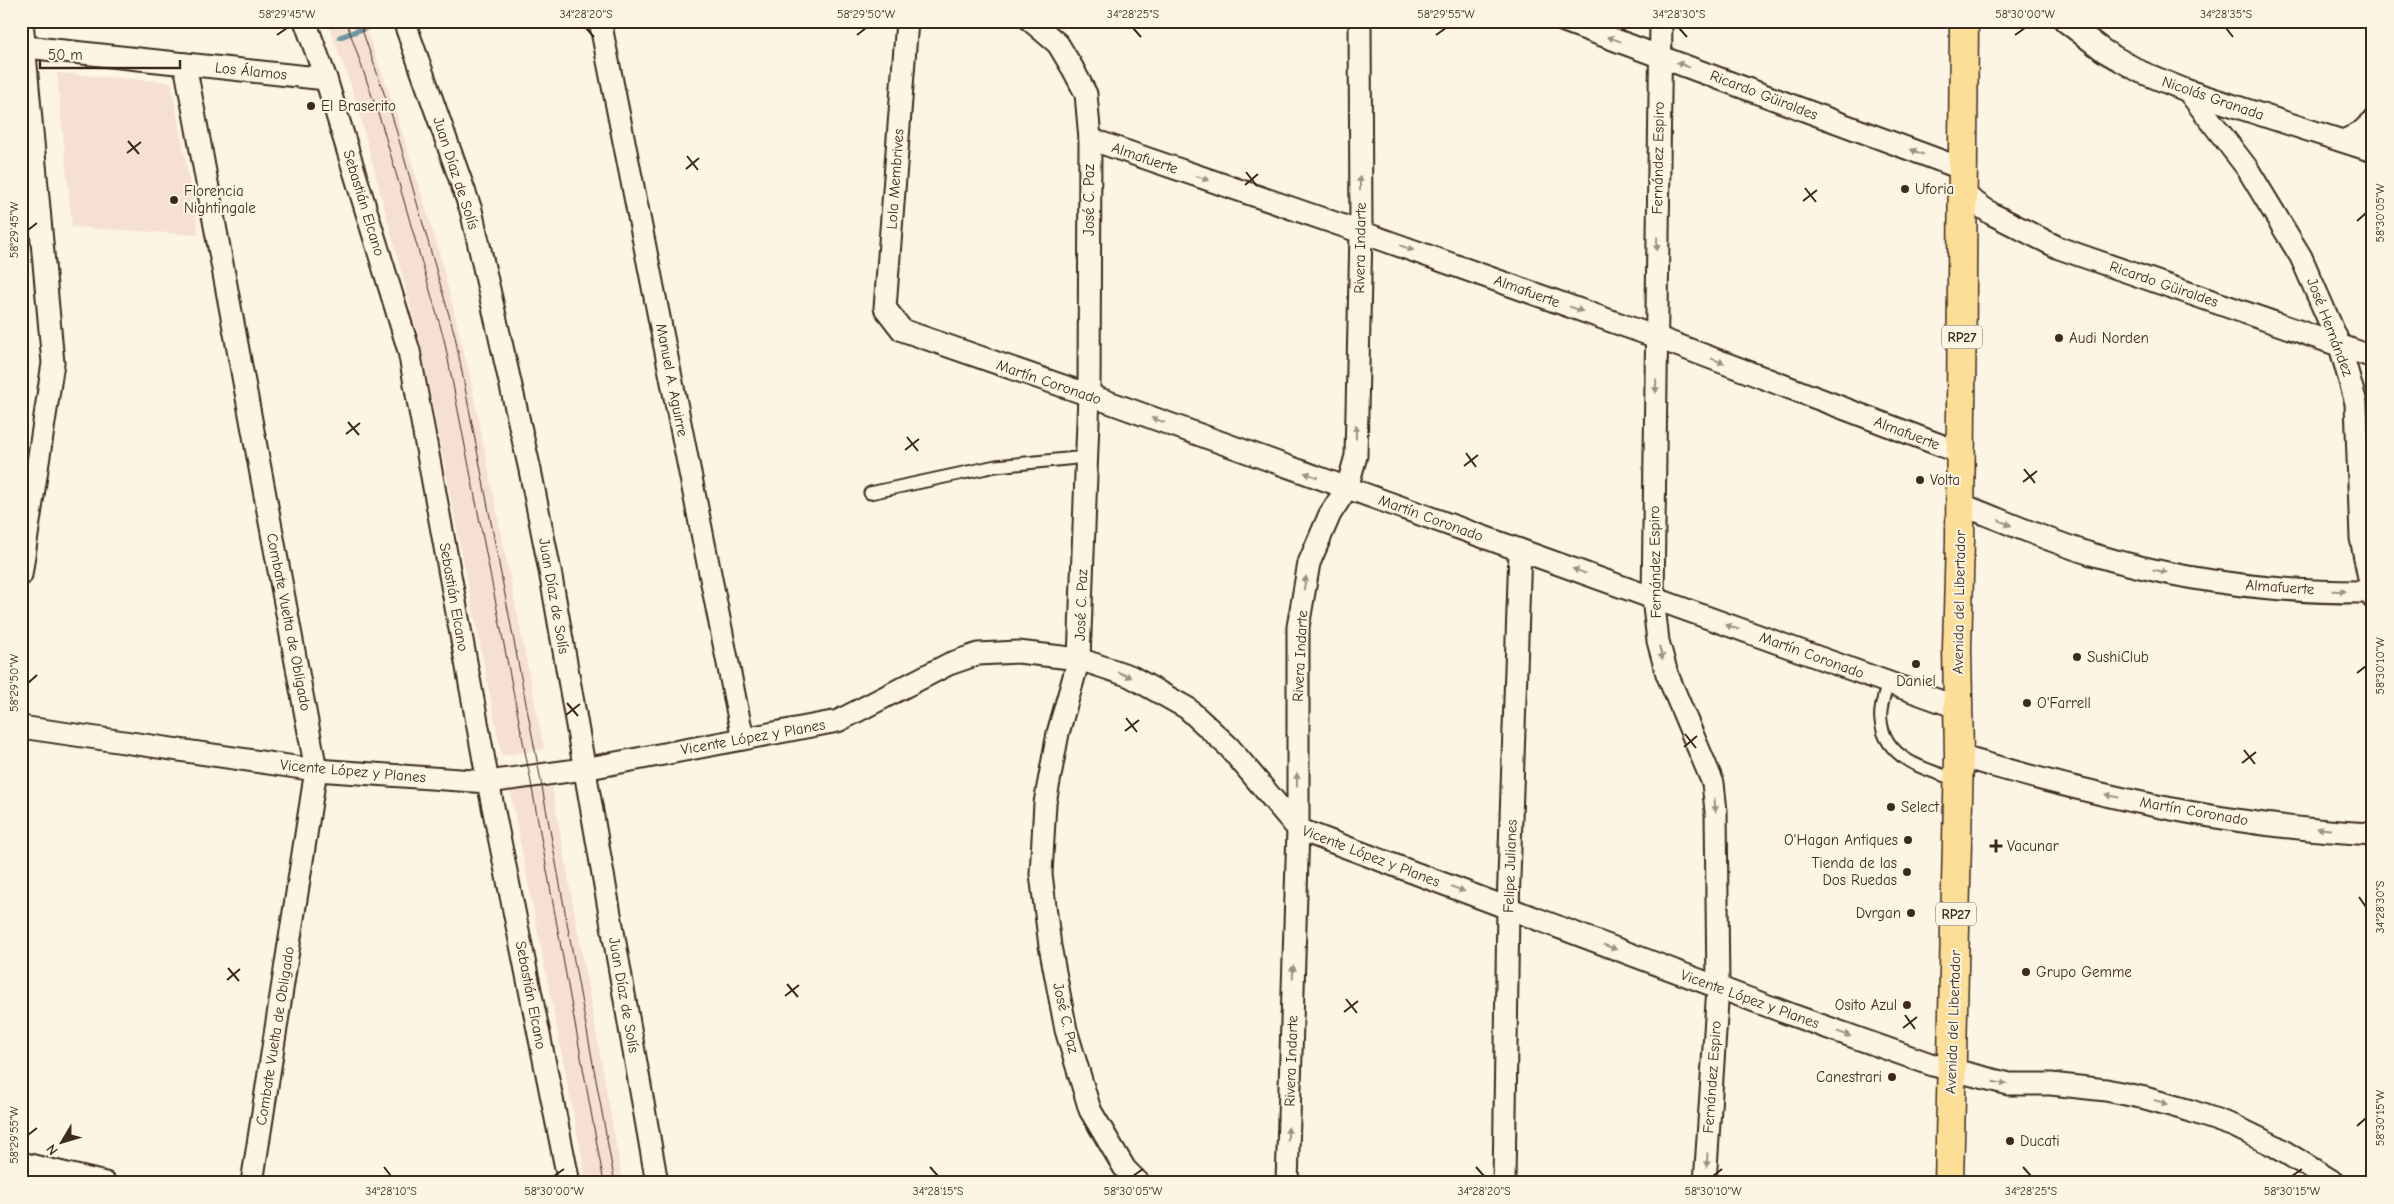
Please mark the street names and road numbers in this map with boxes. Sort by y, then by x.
street label: Los Álamos [214,57,288,84]
street label: Ricardo Güiraldes [1708,66,1820,124]
street label: Nicolás Granada [2160,72,2266,124]
street label: Fernández Espiro [1648,101,1668,215]
street label: Juan Díaz de Solís [429,114,483,232]
street label: Lola Membrives [883,128,907,230]
street label: Almafuerte [1110,138,1181,178]
street label: Sebastián Elcano [339,148,389,258]
street label: José C. Paz [1080,164,1098,236]
street label: Rivera Indarte [1350,202,1370,294]
street label: Ricardo Güiraldes [2107,257,2221,311]
street label: Almafuerte [1492,271,1563,311]
street label: José Hernández [2303,275,2357,379]
street label: Manuel A. Aguirre [652,322,692,439]
road number: RP27 [1942,326,1982,348]
street label: Martín Coronado [994,356,1104,408]
street label: Almafuerte [1872,412,1943,454]
street label: Martín Coronado [1376,491,1486,545]
street label: Fernández Espiro [1645,505,1665,619]
street label: Avenida del Libertador [1949,530,1969,674]
street label: Combate Vuelta de Obligado [263,532,315,713]
street label: Juan Díaz de Solís [535,537,573,655]
street label: Sebastián Elcano [436,541,472,653]
street label: José C. Paz [1071,568,1091,641]
street label: Almafuerte [2245,576,2315,598]
street label: Rivera Indarte [1289,609,1311,702]
street label: Martín Coronado [1757,628,1867,682]
street label: Vicente López y Planes [679,715,827,759]
street label: Vicente López y Planes [279,756,427,786]
street label: Martín Coronado [2138,793,2250,829]
street label: Felipe Julianes [1499,819,1521,913]
street label: Vicente López y Planes [1300,821,1442,891]
road number: RP27 [1936,902,1976,926]
street label: Juan Díaz de Solís [605,936,643,1054]
street label: Sebastián Elcano [512,939,550,1051]
street label: Combate Vuelta de Obligado [252,945,298,1127]
street label: Avenida del Libertador [1941,950,1965,1094]
street label: Vicente López y Planes [1678,966,1822,1032]
street label: José C. Paz [1049,981,1083,1056]
street label: Rivera Indarte [1280,1015,1302,1107]
street label: Fernández Espiro [1699,1020,1725,1134]

